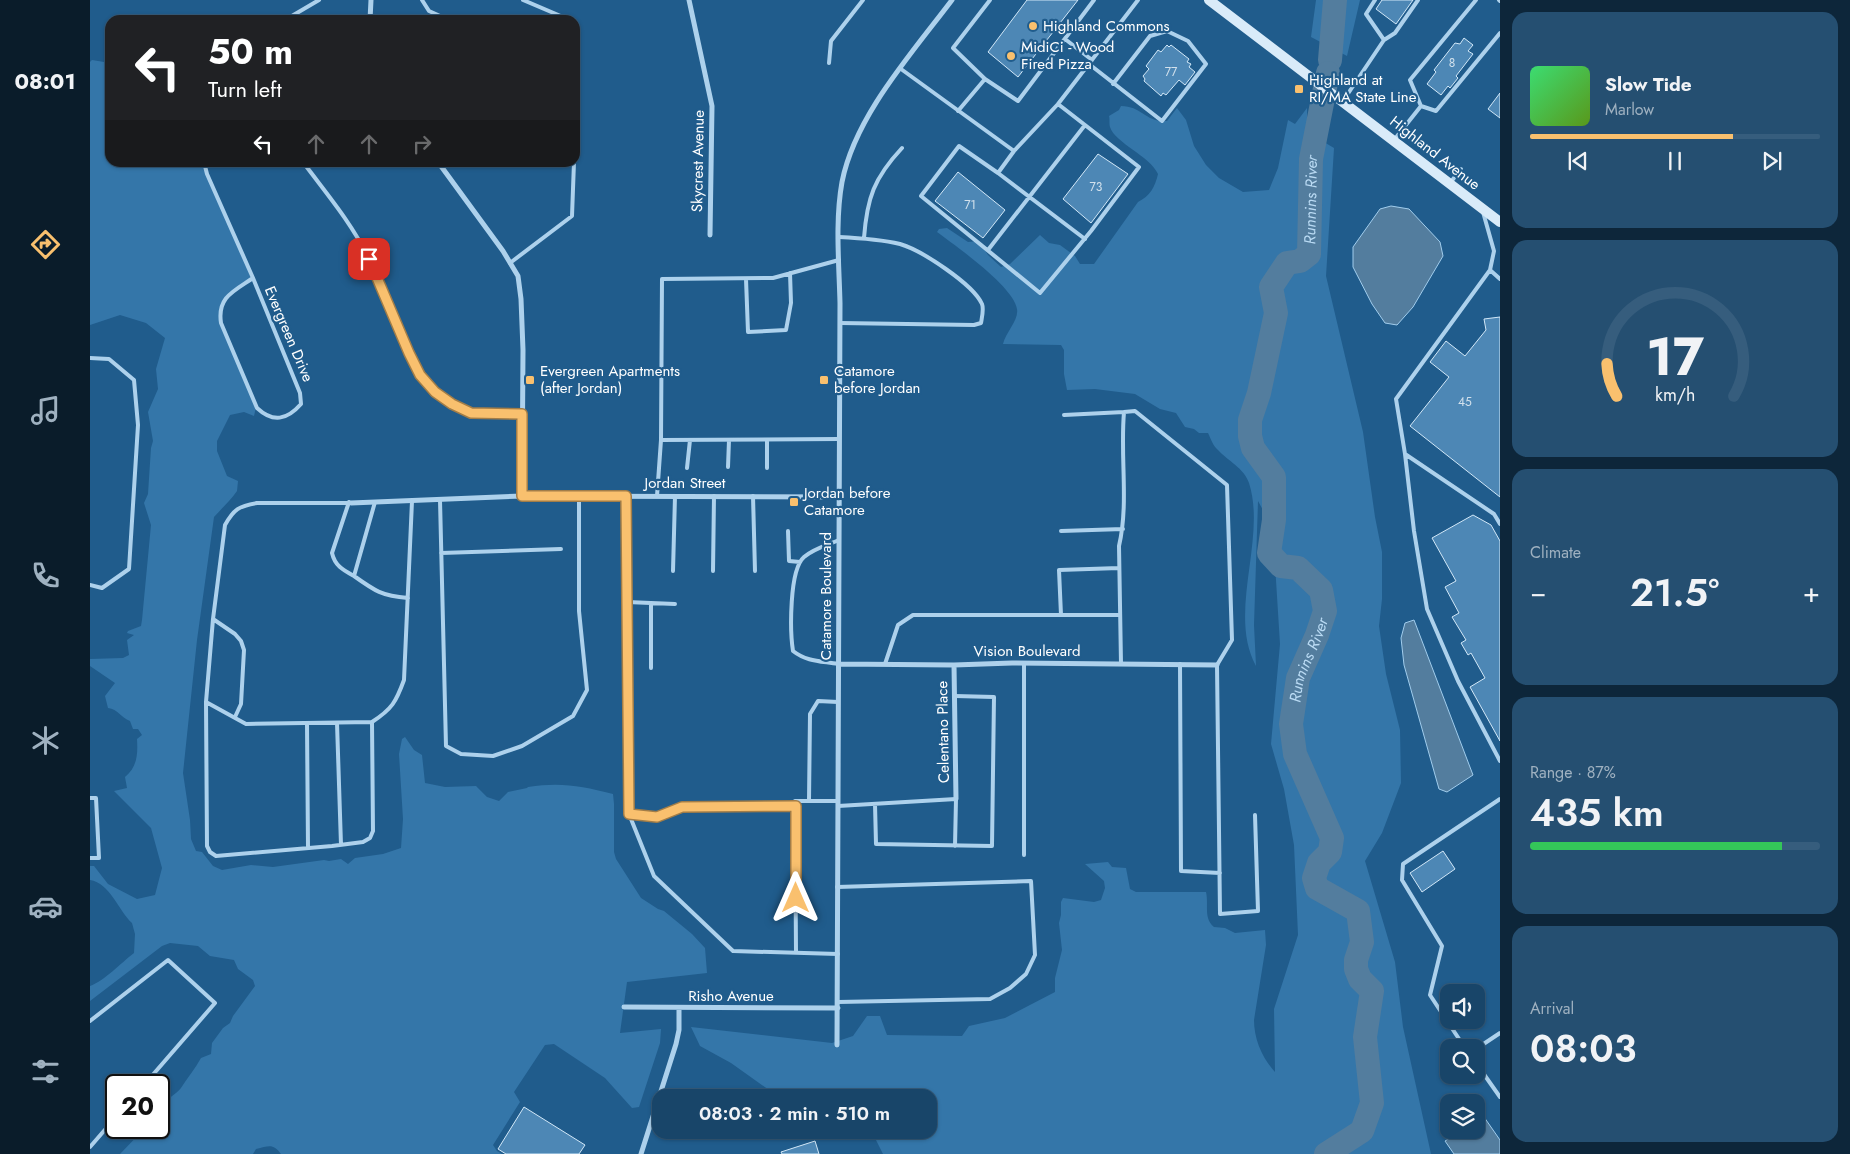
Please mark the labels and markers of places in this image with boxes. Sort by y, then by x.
place label: Highland Commons [1043,15,1170,37]
marker: Highland Commons [1027,20,1039,32]
place label: MidiCi - Wood Fired Pizza [1021,36,1114,75]
marker: MidiCi - Wood Fired Pizza [1005,50,1017,62]
place label: Highland at RI/MA State Line [1309,69,1417,108]
marker: Highland at RI/MA State Line [1293,83,1305,95]
pin [348,238,390,280]
place label: Evergreen Apartments (after Jordan) [540,360,680,399]
place label: Catamore before Jordan [834,360,920,399]
marker: Evergreen Apartments (after Jordan) [524,374,536,386]
marker: Catamore before Jordan [818,374,830,386]
place label: Jordan before Catamore [802,482,891,521]
marker: Jordan before Catamore [788,496,800,508]

